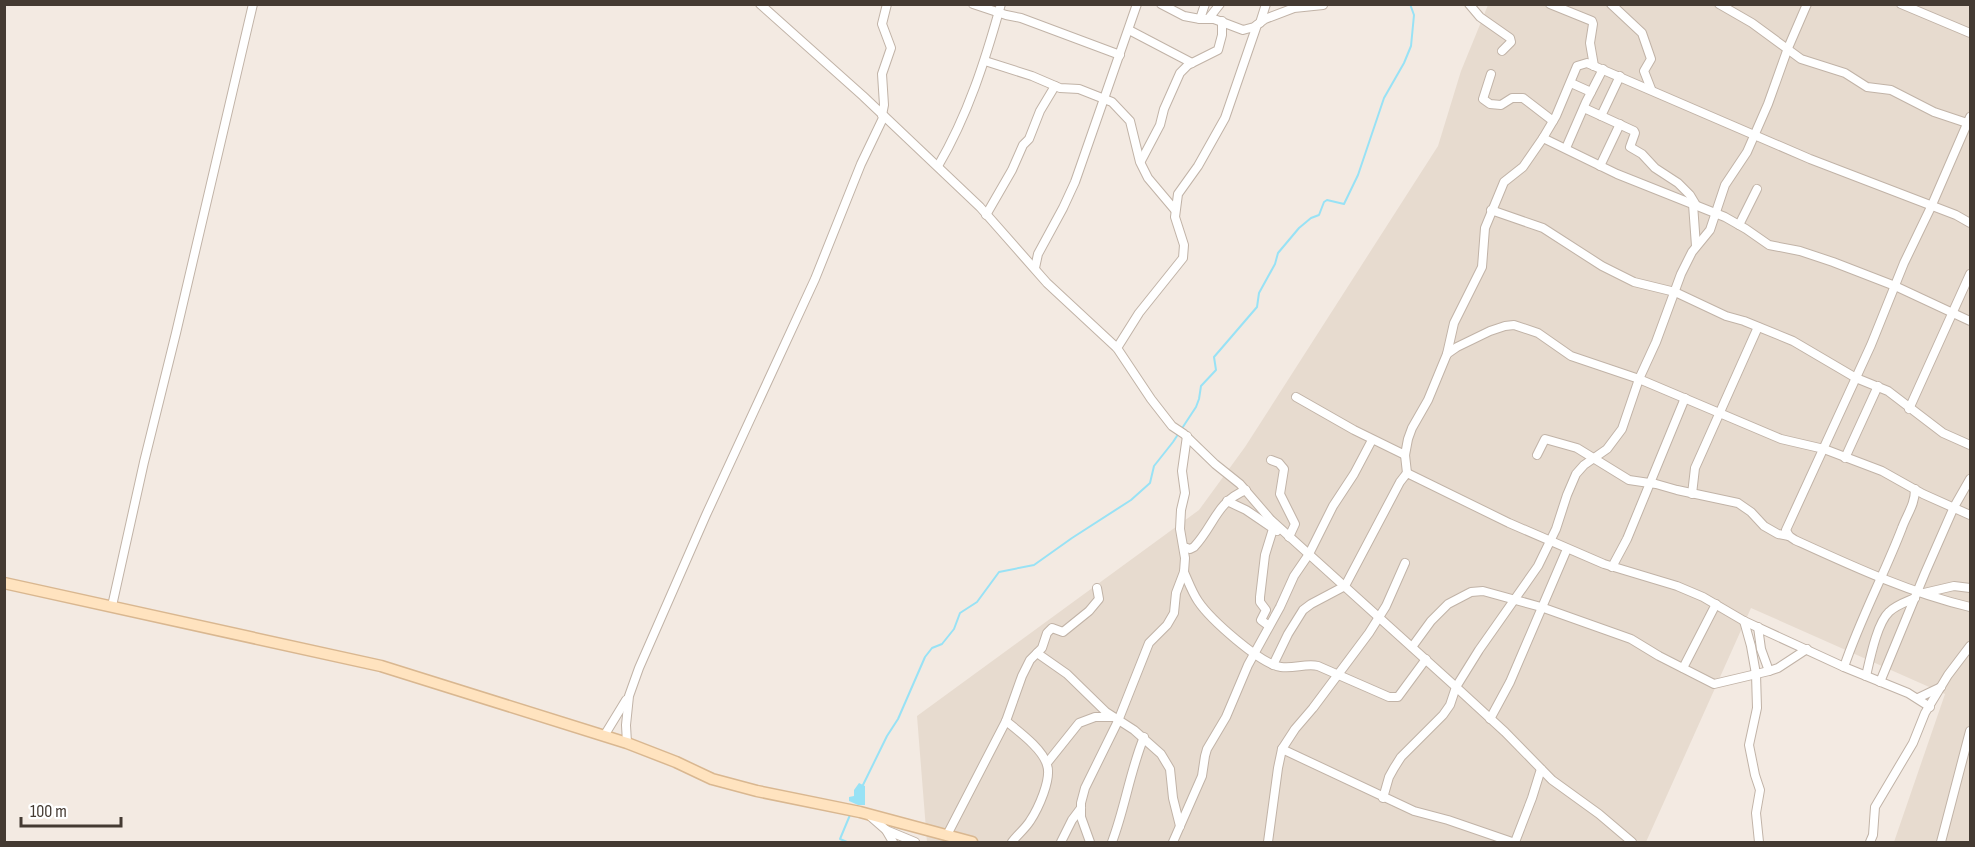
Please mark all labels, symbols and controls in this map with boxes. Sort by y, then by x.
scale bar [21,790,122,828]
text: 100 m [30,801,67,822]

